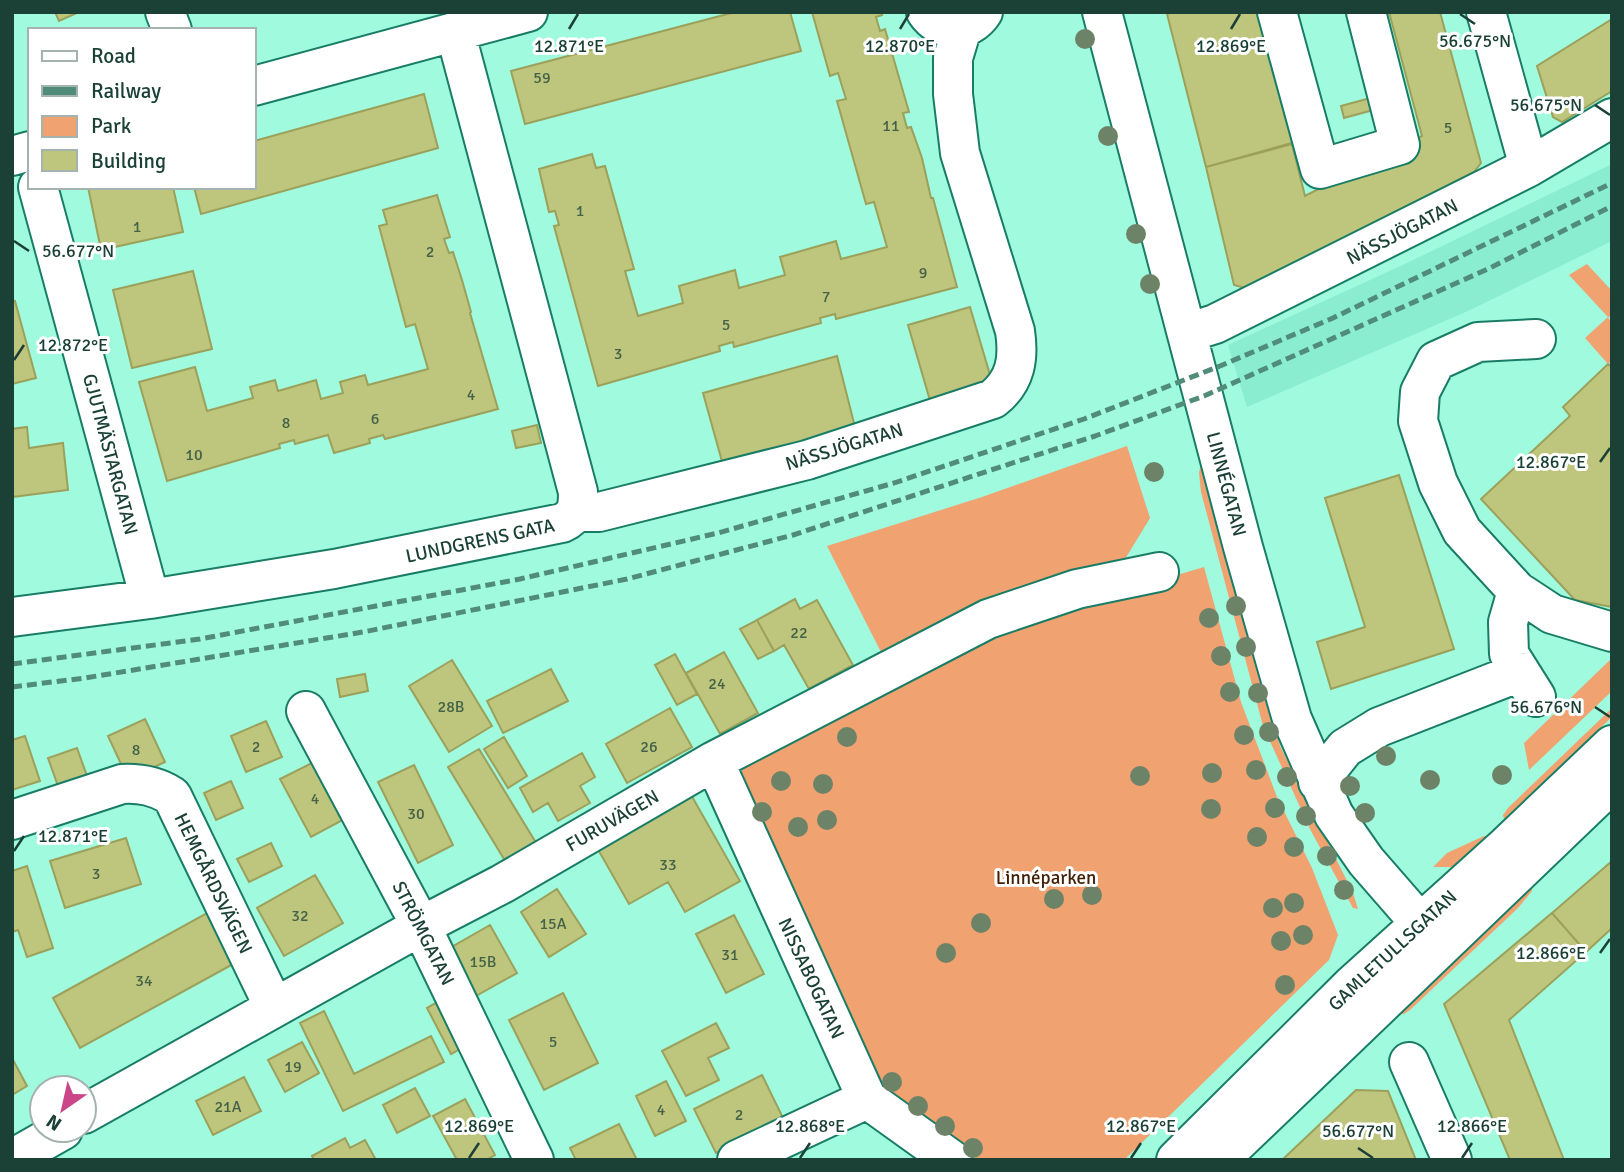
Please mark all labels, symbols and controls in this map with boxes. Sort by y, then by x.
legend [28,28,256,189]
text: 56.675°N [1439,30,1511,52]
text: 12.871°E [534,35,604,57]
text: 12.870°E [865,35,935,57]
text: 12.869°E [1196,35,1266,57]
text: Road [91,43,136,69]
house number: 59 [533,68,551,88]
text: Railway [91,78,161,104]
text: 56.675°N [1510,94,1582,116]
text: Park [91,113,132,139]
house number: 11 [882,116,900,136]
house number: 5 [1444,118,1452,138]
text: Building [91,148,166,174]
street label: NÄSSJÖGATAN [1343,194,1462,270]
house number: 1 [576,201,584,221]
house number: 1 [133,217,141,237]
text: 56.677°N [42,240,114,262]
house number: 2 [426,242,434,262]
house number: 9 [919,263,927,283]
house number: 7 [822,287,830,307]
house number: 5 [722,315,730,335]
text: 12.872°E [38,334,108,356]
house number: 3 [614,344,622,364]
street label: GJUTMÄSTARGATAN [77,371,143,537]
house number: 4 [467,385,476,405]
house number: 6 [371,409,379,429]
house number: 8 [282,413,290,433]
street label: NÄSSJÖGATAN [782,418,906,476]
street label: LINNÉGATAN [1201,429,1251,539]
house number: 10 [185,445,203,465]
text: 12.867°E [1516,451,1586,473]
street label: LUNDGRENS GATA [403,513,557,568]
house number: 22 [790,623,808,643]
house number: 24 [708,674,726,694]
text: 56.676°N [1510,696,1582,718]
house number: 28B [438,697,464,717]
house number: 2 [252,737,260,757]
house number: 26 [640,737,658,757]
house number: 8 [132,740,140,760]
street label: FURUVÄGEN [562,785,663,857]
house number: 4 [311,789,320,809]
house number: 30 [407,804,425,824]
street label: HEMGÅRDSVÄGEN [169,809,258,958]
text: 12.871°E [38,825,108,847]
house number: 33 [659,855,677,875]
house number: 3 [92,864,100,884]
park label: Linnéparken [996,866,1096,890]
street label: STRÖMGATAN [387,877,460,990]
street label: GAMLETULLSGATAN [1323,885,1462,1016]
house number: 32 [291,906,309,926]
house number: 15A [539,914,567,934]
street label: NISSABOGATAN [773,914,850,1043]
text: 12.866°E [1516,942,1586,964]
house number: 31 [721,945,739,965]
house number: 15B [470,952,496,972]
house number: 34 [135,971,153,991]
house number: 5 [549,1032,557,1052]
house number: 19 [284,1057,302,1077]
north arrow [28,1074,98,1144]
house number: 21A [214,1097,242,1117]
house number: 4 [657,1100,666,1120]
house number: 2 [735,1105,743,1125]
text: N [42,1109,66,1136]
text: 12.869°E [444,1115,514,1137]
text: 12.868°E [775,1115,845,1137]
text: 12.867°E [1106,1115,1176,1137]
text: 12.866°E [1437,1115,1507,1137]
text: 56.677°N [1322,1120,1394,1142]

